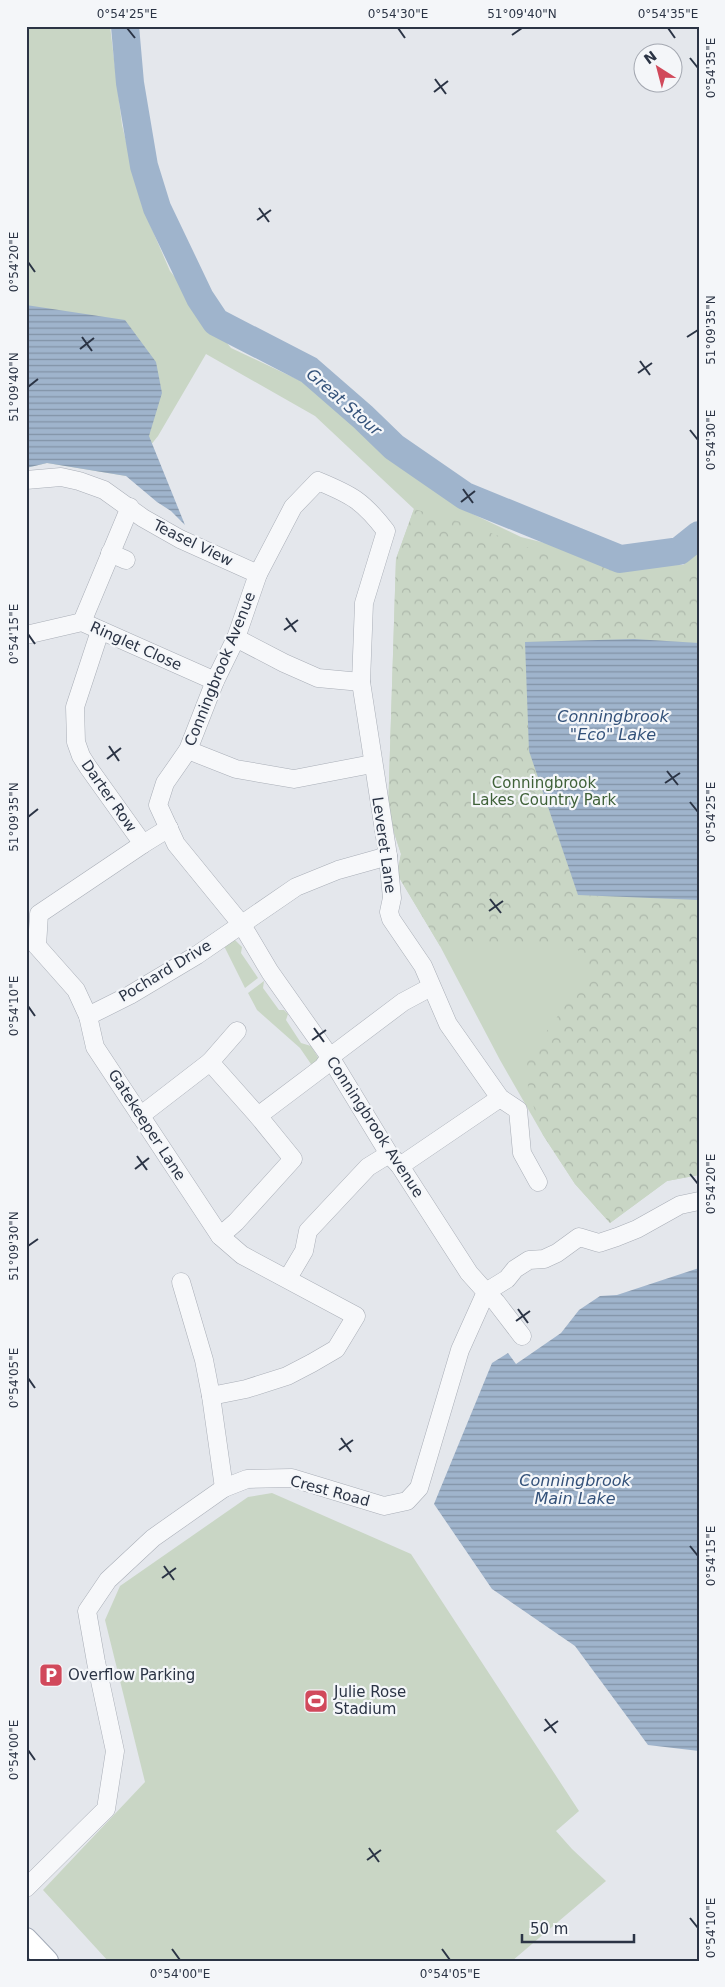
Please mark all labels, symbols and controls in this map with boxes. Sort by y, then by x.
text: 0°54'25"E [97,7,157,21]
text: 0°54'30"E [368,7,428,21]
text: 51°09'40"N [487,7,557,21]
text: 0°54'35"E [638,7,698,21]
text: 0°54'35"E [704,38,718,98]
north arrow [632,42,682,92]
text: N [641,48,660,67]
text: 0°54'20"E [7,232,21,292]
text: 51°09'35"N [704,295,718,365]
text: 51°09'40"N [7,352,21,422]
water label: Great Stour [303,364,386,441]
text: 0°54'30"E [704,410,718,470]
street label: Teasel View [149,515,236,570]
street label: Conningbrook Avenue [181,589,259,749]
text: 0°54'15"E [7,604,21,664]
street label: Ringlet Close [87,618,185,674]
water label: Conningbrook "Eco" Lake [557,707,670,744]
street label: Darter Row [77,756,141,836]
park label: Conningbrook Lakes Country Park [472,774,616,809]
text: 51°09'35"N [7,782,21,852]
text: 0°54'25"E [704,782,718,842]
street label: Leveret Lane [368,796,400,894]
street label: Pochard Drive [115,936,215,1006]
text: 0°54'10"E [7,976,21,1036]
street label: Conningbrook Avenue [323,1053,427,1201]
street label: Gatekeeper Lane [104,1066,190,1184]
text: 0°54'20"E [704,1154,718,1214]
text: 51°09'30"N [7,1211,21,1281]
text: 0°54'05"E [7,1348,21,1408]
water label: Conningbrook Main Lake [519,1471,632,1508]
street label: Crest Road [288,1472,372,1510]
text: 0°54'15"E [704,1526,718,1586]
parking icon: Overflow Parking [38,1662,64,1688]
place label: Overflow Parking [68,1666,195,1684]
place label: Julie Rose Stadium [333,1683,406,1718]
sports icon: Julie Rose Stadium [303,1688,329,1714]
text: 0°54'00"E [7,1720,21,1780]
text: 0°54'10"E [704,1898,718,1958]
scale bar [522,1912,635,1944]
text: 50 m [530,1920,568,1938]
text: 0°54'00"E [150,1967,210,1981]
text: 0°54'05"E [420,1967,480,1981]

